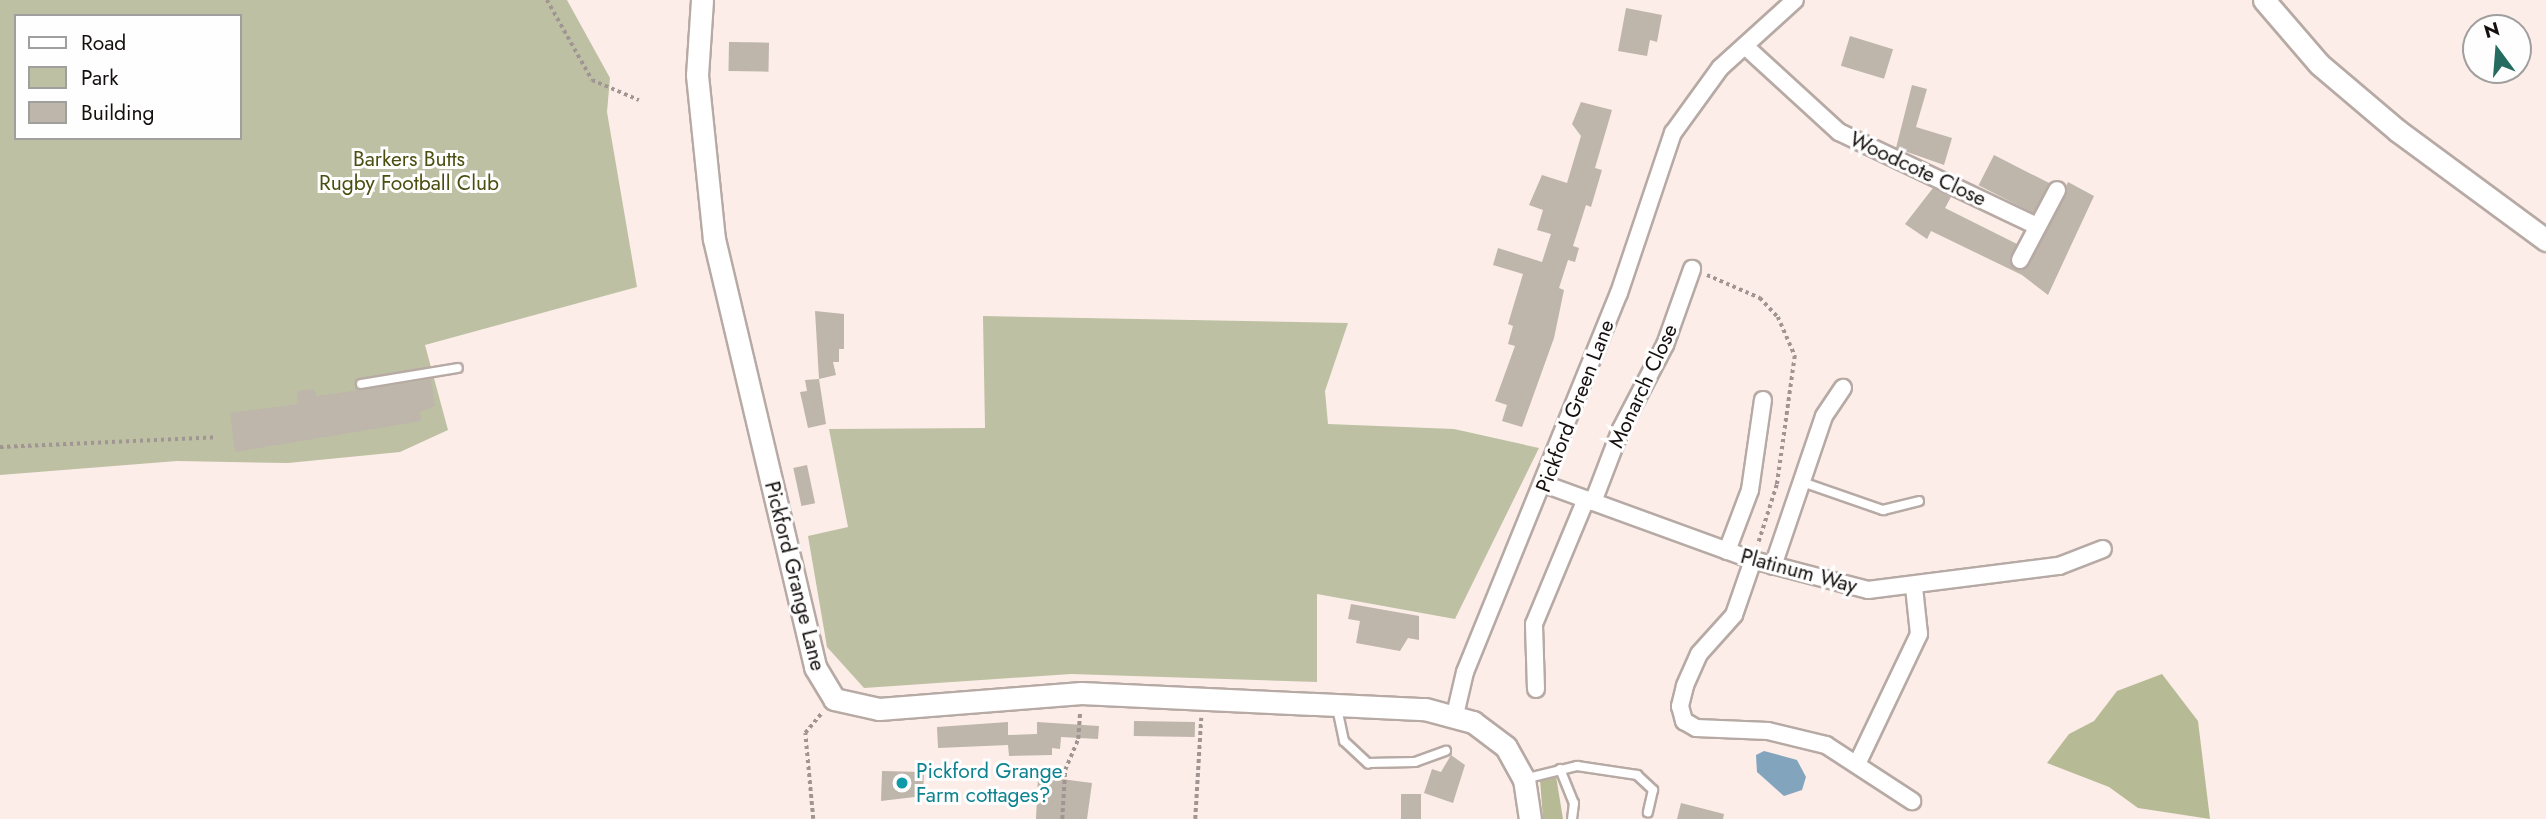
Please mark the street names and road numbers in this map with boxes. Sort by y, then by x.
street label: Woodcote Close [1846,126,1990,212]
street label: Pickford Green Lane [1531,316,1619,496]
street label: Monarch Close [1603,320,1683,452]
street label: Pickford Grange Lane [759,479,831,673]
street label: Platinum Way [1738,543,1860,599]

